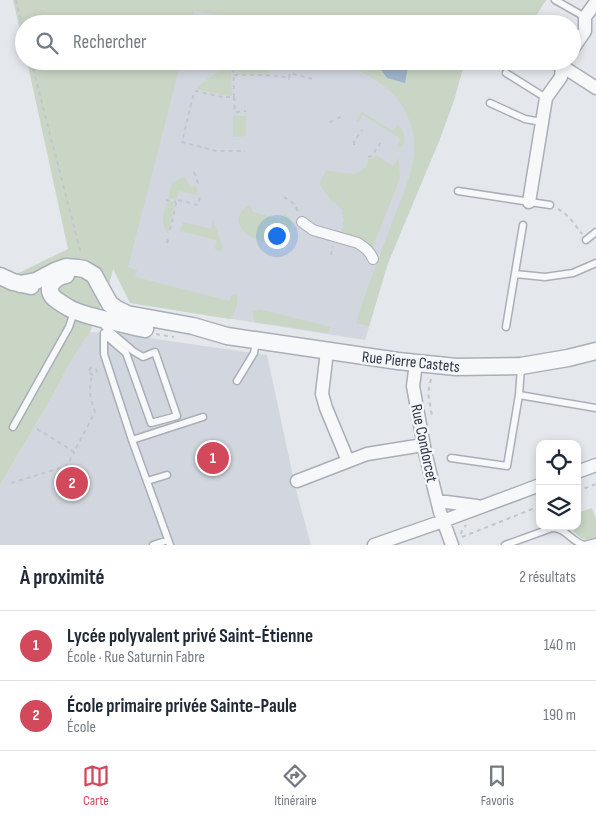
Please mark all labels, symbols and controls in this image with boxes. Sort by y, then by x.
search box [15,15,581,70]
icon: search [33,29,61,57]
text: Rechercher [73,31,147,54]
your location [264,223,290,249]
street label: Rue Pierre Castets [361,348,461,377]
street label: Rue Condorcet [406,402,441,484]
pin: 1 [197,439,229,477]
map controls [536,440,581,530]
button: locate [536,440,581,485]
pin: 2 [56,464,88,502]
button: layers [536,485,581,530]
text: À proximité [20,565,105,590]
text: 2 résultats [519,568,576,587]
text: Lycée polyvalent privé Saint-Étienne [67,625,313,648]
text: 1 [33,636,39,655]
text: 140 m [544,636,576,655]
text: École · Rue Saturnin Fabre [67,648,205,667]
text: École primaire privée Sainte-Paule [67,695,297,718]
text: 2 [32,706,40,725]
text: 190 m [543,706,576,725]
text: École [67,718,96,737]
tab: Carte [82,762,110,809]
tab: Itinéraire [274,762,317,809]
tab: Favoris [481,762,514,809]

